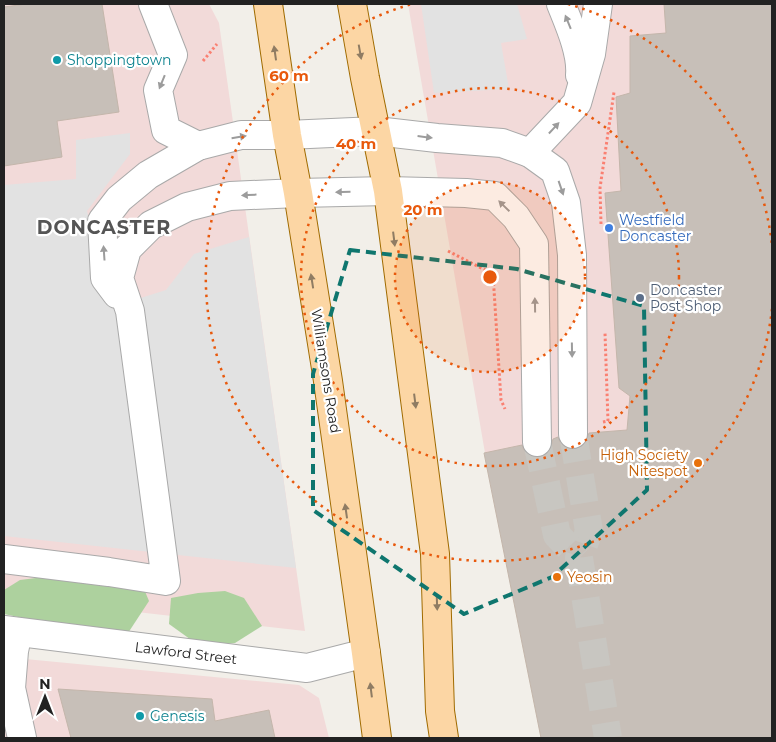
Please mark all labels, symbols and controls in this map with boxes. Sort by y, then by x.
one-way arrow [563,14,571,29]
one-way arrow [271,44,279,60]
one-way arrow [357,44,365,60]
place label: Shoppingtown [67,51,171,69]
marker: Shoppingtown [51,54,63,66]
text: 60 m [269,66,309,85]
one-way arrow [157,75,165,89]
one-way arrow [548,123,560,135]
one-way arrow [231,132,247,140]
one-way arrow [417,133,433,141]
text: 40 m [336,134,376,153]
one-way arrow [557,181,565,196]
one-way arrow [335,188,351,196]
one-way arrow [241,192,257,200]
text: 20 m [403,200,443,219]
one-way arrow [498,200,510,212]
place label: Westfield Doncaster [619,211,692,245]
district label: DONCASTER [37,216,171,239]
marker: Westfield Doncaster [603,222,615,234]
one-way arrow [390,232,398,248]
one-way arrow [99,245,107,261]
centre of rings [481,268,499,286]
one-way arrow [308,273,316,289]
place label: Doncaster Post Shop [650,281,723,315]
marker: Doncaster Post Shop [634,292,646,304]
one-way arrow [531,297,539,313]
street label: Williamsons Road [307,308,345,434]
one-way arrow [569,342,577,358]
one-way arrow [411,393,419,409]
place label: High Society Nitespot [600,446,688,480]
marker: High Society Nitespot [692,457,704,469]
one-way arrow [342,503,350,519]
place label: Yeosin [567,568,612,586]
marker: Yeosin [551,571,563,583]
one-way arrow [433,595,441,611]
street label: Lawford Street [134,638,239,668]
north arrow [20,672,70,722]
text: N [39,675,51,693]
one-way arrow [367,682,375,698]
place label: Genesis [150,707,205,725]
marker: Genesis [134,710,146,722]

